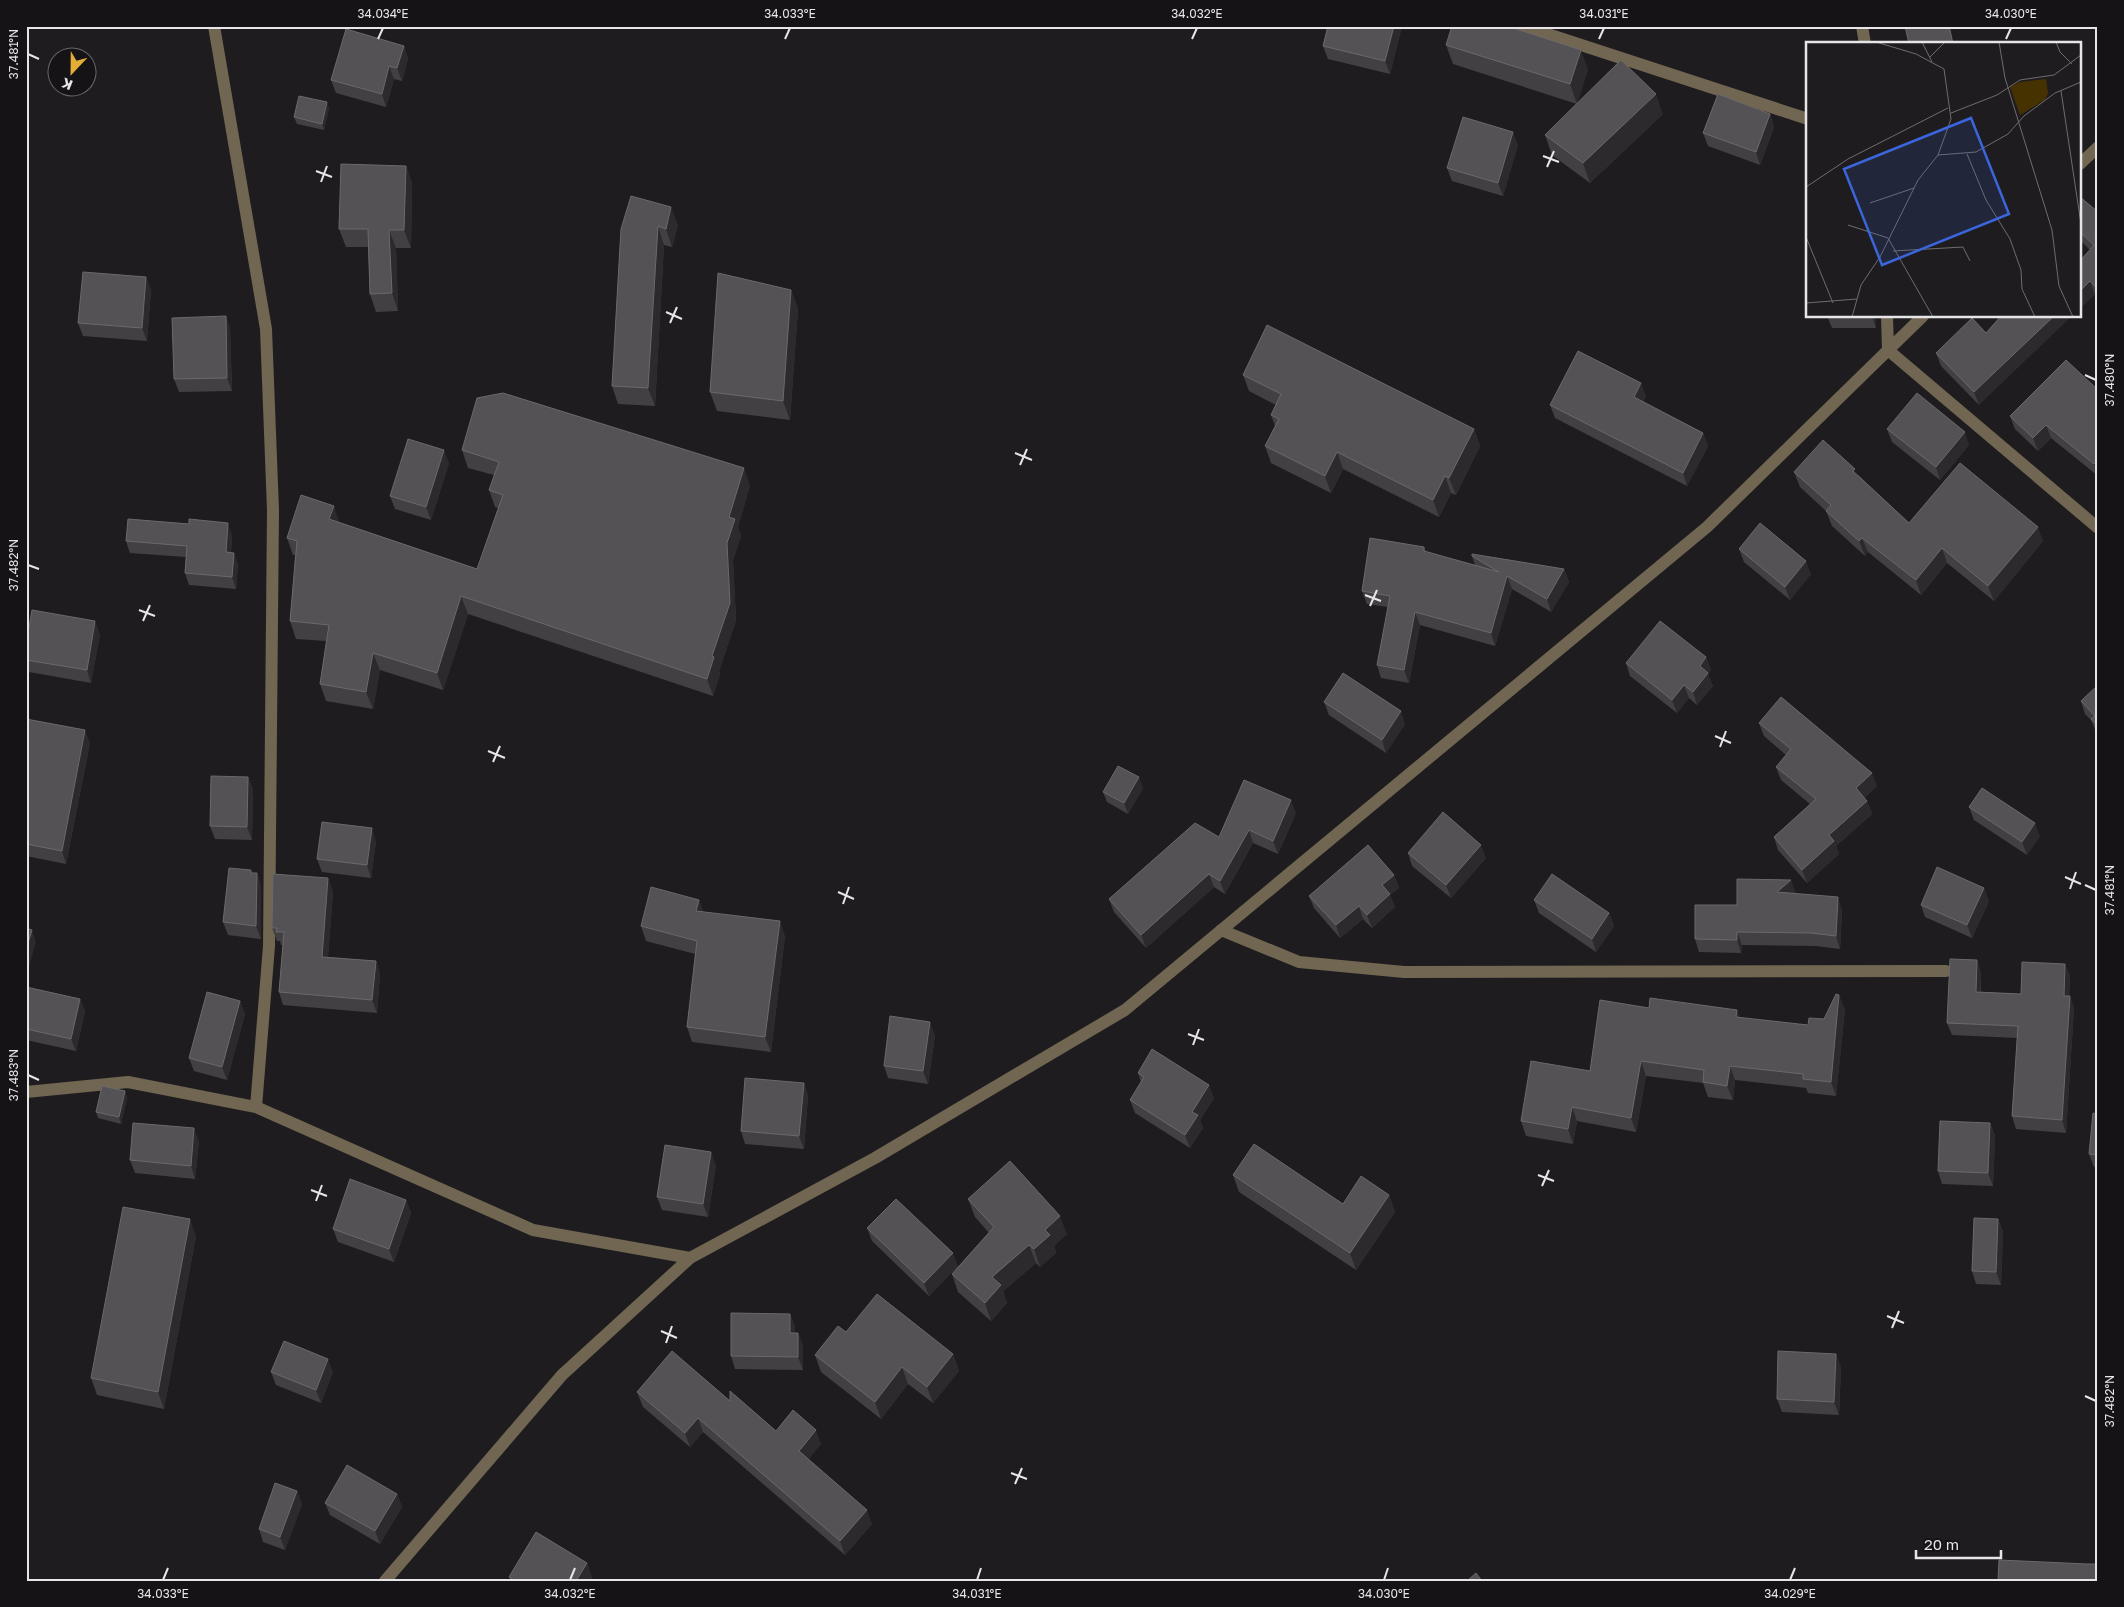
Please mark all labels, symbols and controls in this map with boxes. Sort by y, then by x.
text: 34.034°E [357,6,409,21]
text: 34.033°E [764,6,816,21]
text: 34.032°E [1171,6,1223,21]
text: 34.031°E [1579,6,1629,21]
text: 34.030°E [1985,6,2037,21]
text: 37.481°N [6,29,21,79]
inset map [1806,42,2082,318]
north arrow [48,48,98,98]
text: K [59,75,75,94]
text: 37.480°N [2102,354,2117,406]
text: 37.482°N [6,539,21,591]
text: 37.481°N [2102,865,2117,915]
text: 37.483°N [6,1049,21,1101]
text: 37.482°N [2102,1375,2117,1427]
scale bar [1916,1527,2002,1559]
text: 20 m [1924,1535,1959,1553]
text: 34.033°E [137,1586,189,1601]
text: 34.032°E [544,1586,596,1601]
text: 34.031°E [952,1586,1002,1601]
text: 34.030°E [1358,1586,1410,1601]
text: 34.029°E [1764,1586,1816,1601]

